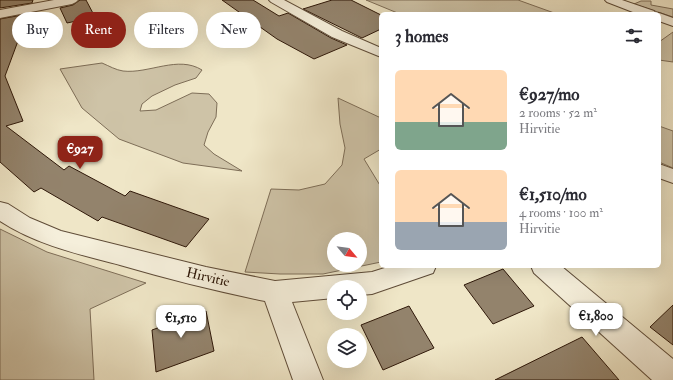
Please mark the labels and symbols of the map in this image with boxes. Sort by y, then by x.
pin: €927 [56,136,104,170]
north arrow [327,232,367,272]
street label: Hirvitie [185,264,232,290]
pin: €1,800 [563,303,629,337]
pin: €1,510 [148,305,214,339]

